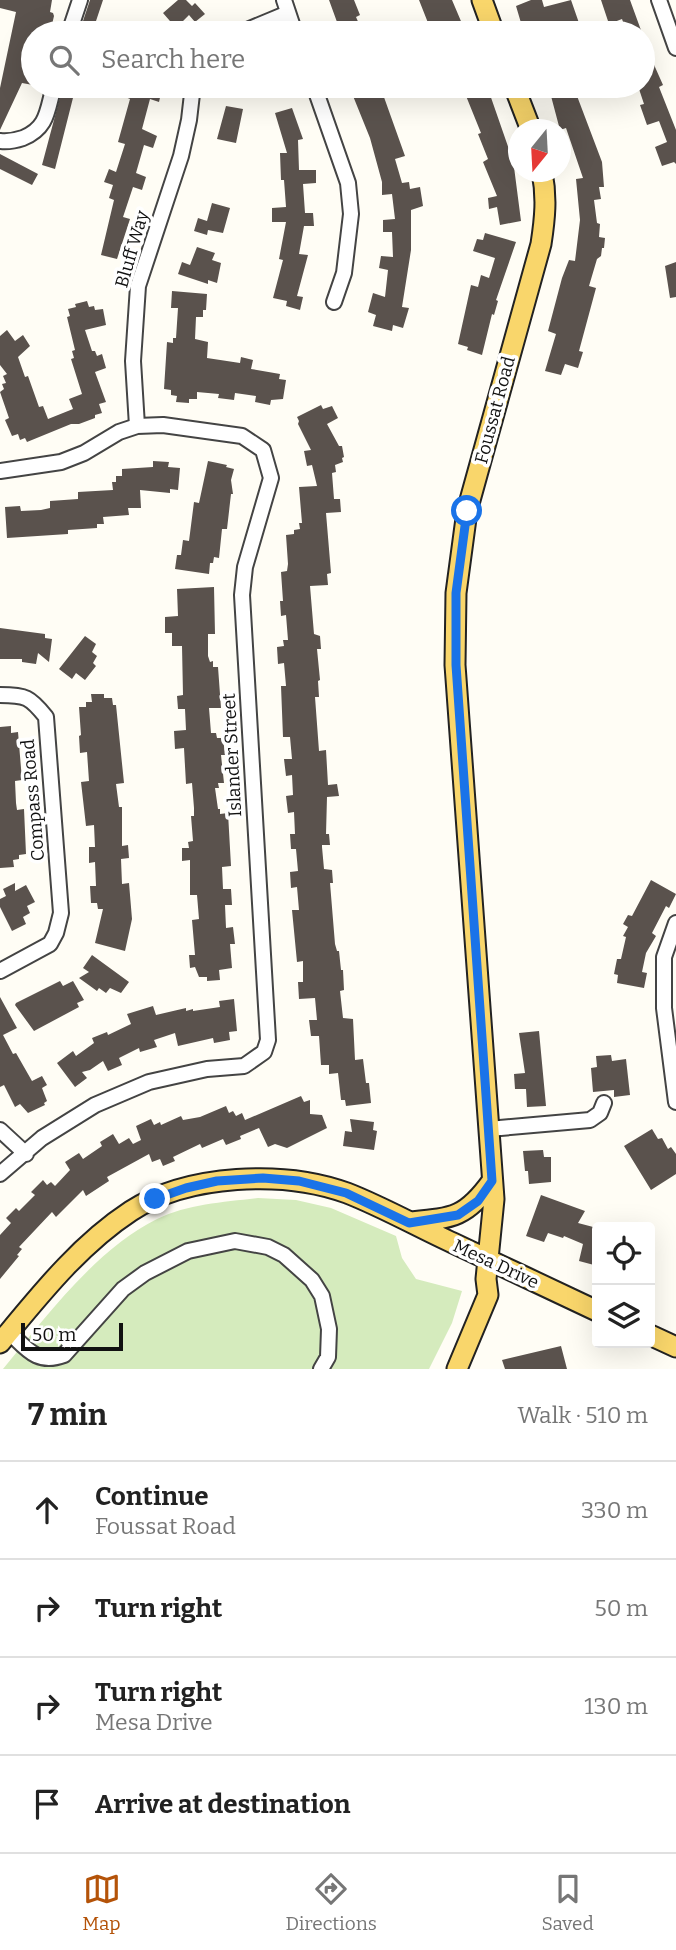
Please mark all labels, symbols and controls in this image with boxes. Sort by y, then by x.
search box [21,21,655,98]
icon: search [45,41,83,79]
text: Search here [101,44,245,75]
north arrow [508,119,571,182]
street label: Bluff Way [110,207,154,290]
street label: Foussat Road [470,354,520,466]
route start [451,495,482,526]
street label: Islander Street [218,692,246,817]
street label: Compass Road [17,738,49,862]
route end [139,1183,170,1214]
map controls [592,1222,655,1348]
button: locate [592,1222,655,1285]
street label: Mesa Drive [450,1235,542,1293]
button: layers [592,1285,655,1348]
scale bar [21,1320,122,1352]
text: 50 m [32,1323,76,1346]
text: 7 min [28,1397,107,1433]
text: Walk · 510 m [517,1401,648,1429]
text: Continue [95,1481,209,1512]
icon: ahead [28,1491,66,1529]
text: 330 m [581,1496,648,1524]
text: Foussat Road [95,1512,236,1540]
icon: right [28,1589,66,1627]
text: Turn right [95,1593,222,1624]
text: 50 m [594,1594,648,1622]
text: Turn right [95,1677,222,1708]
icon: right [28,1687,66,1725]
text: 130 m [584,1692,648,1720]
text: Mesa Drive [95,1708,213,1736]
icon: arrive [28,1785,66,1823]
text: Arrive at destination [95,1789,350,1820]
tab: Map [82,1870,121,1935]
tab: Directions [285,1870,377,1935]
tab: Saved [541,1870,594,1935]

